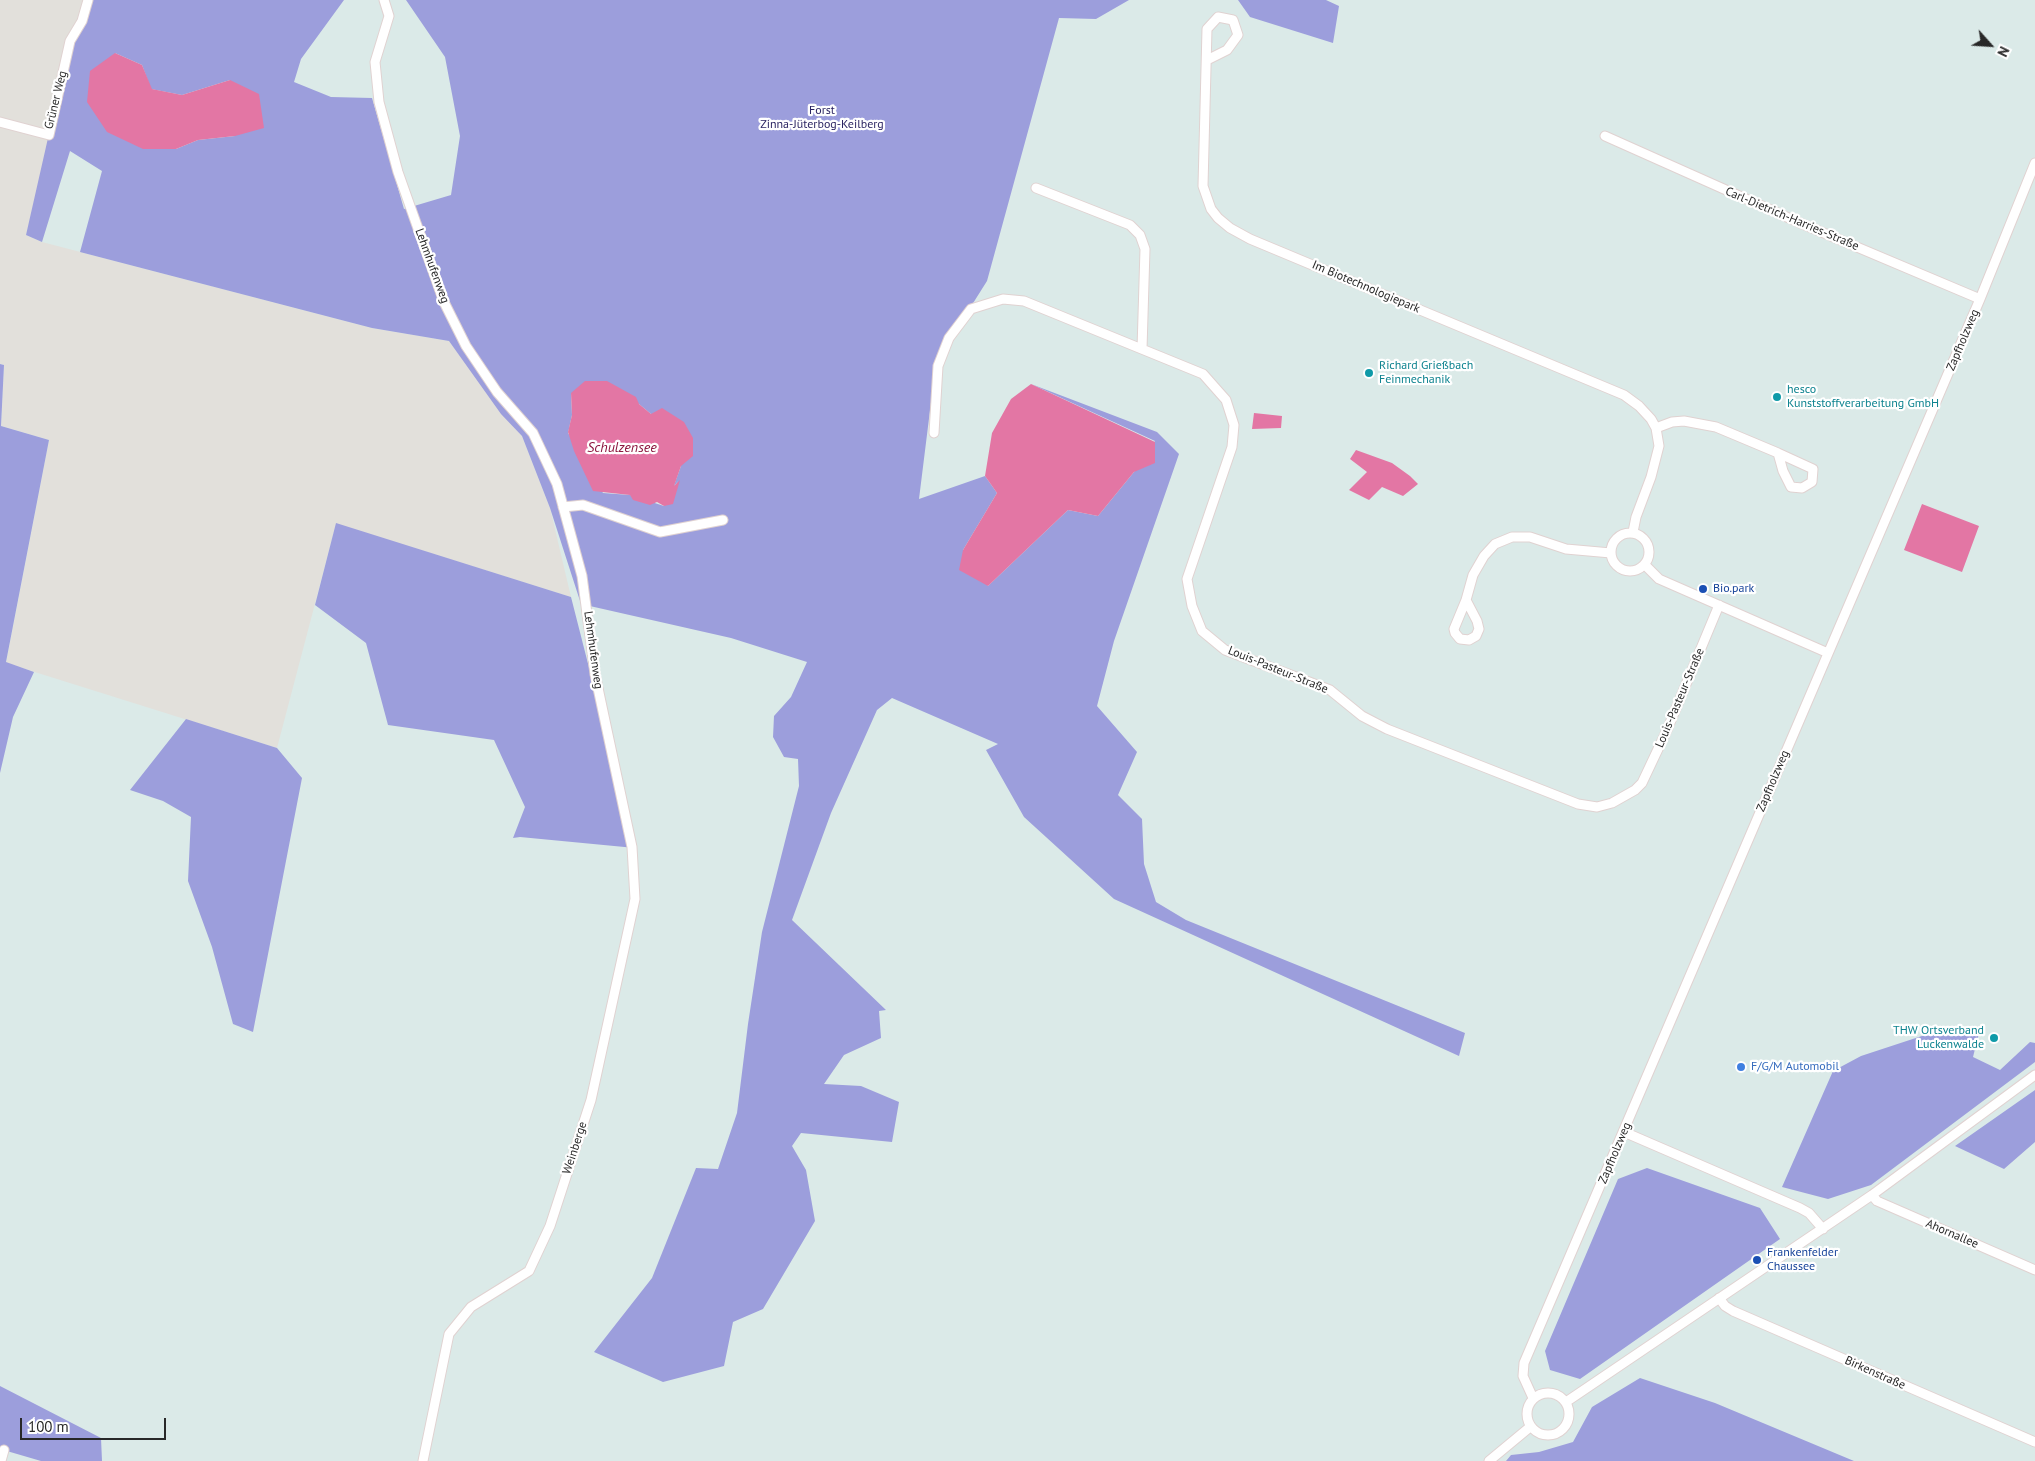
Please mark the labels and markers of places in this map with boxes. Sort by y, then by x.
place label: Richard Grießbach Feinmechanik [1379,359,1473,387]
marker: Richard Grießbach Feinmechanik [1363,367,1375,379]
place label: hesco Kunststoffverarbeitung GmbH [1787,383,1939,411]
marker: hesco Kunststoffverarbeitung GmbH [1771,391,1783,403]
place label: Bio.park [1713,582,1754,596]
marker: Bio.park [1697,583,1709,595]
place label: THW Ortsverband Luckenwalde [1893,1024,1984,1052]
marker: THW Ortsverband Luckenwalde [1988,1032,2000,1044]
place label: F/G/M Automobil [1751,1060,1839,1074]
marker: F/G/M Automobil [1735,1061,1747,1073]
place label: Frankenfelder Chaussee [1767,1246,1838,1274]
marker: Frankenfelder Chaussee [1751,1254,1763,1266]

